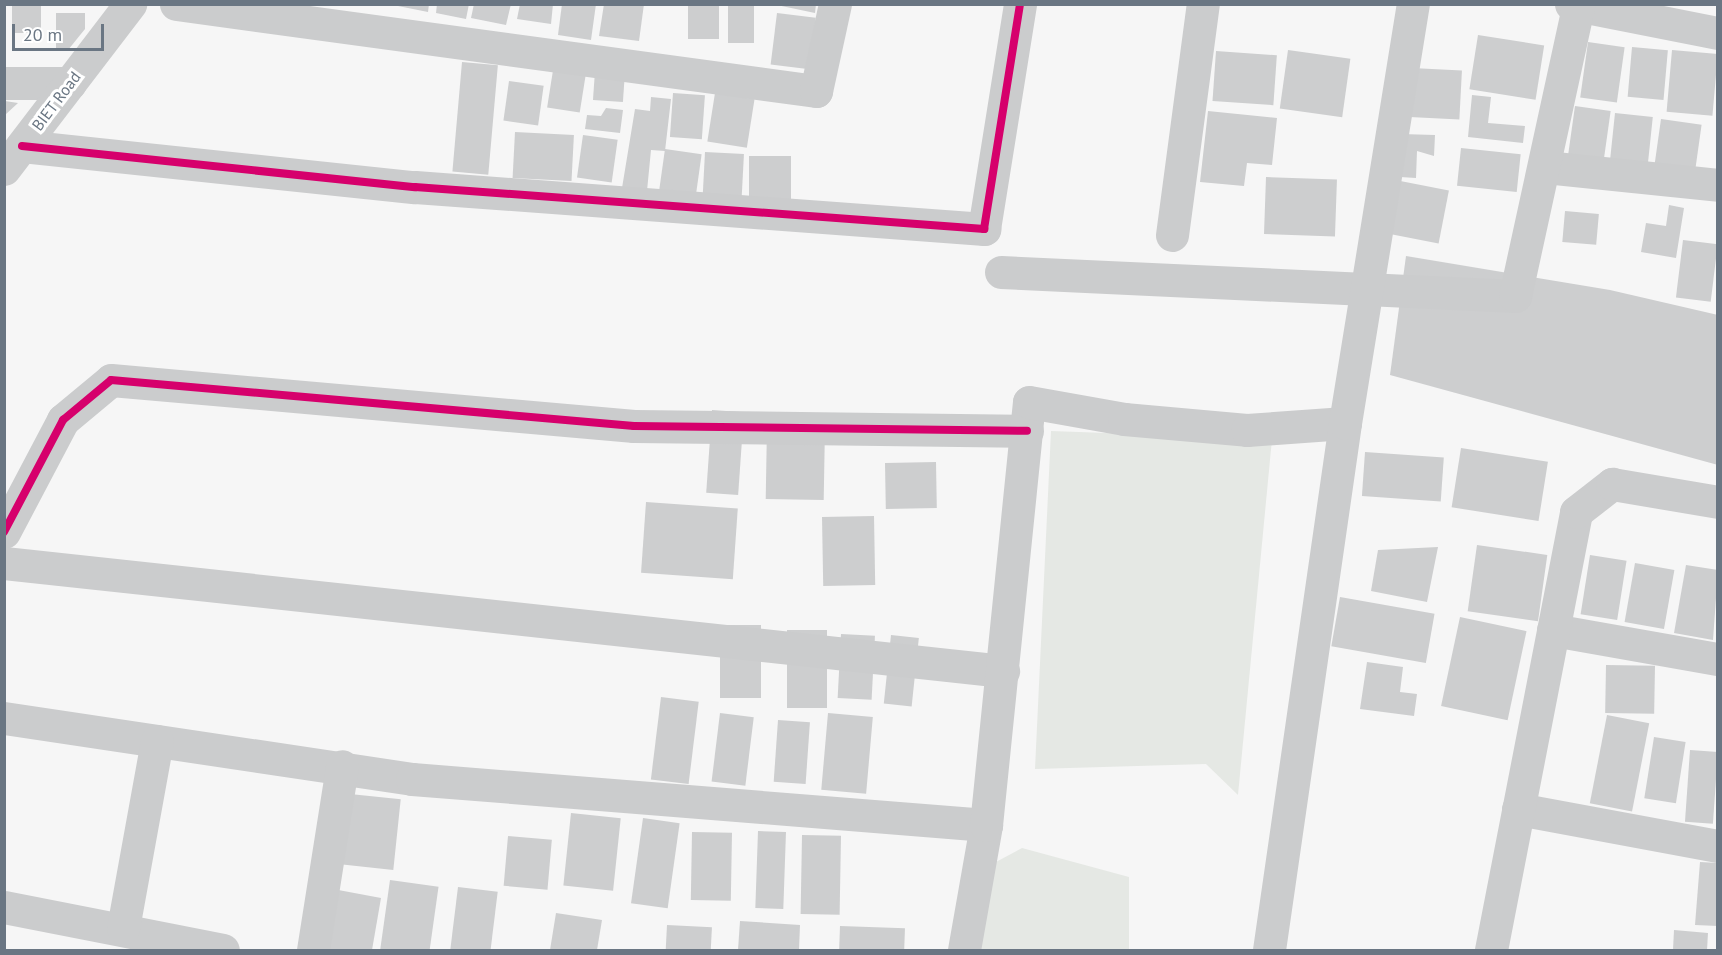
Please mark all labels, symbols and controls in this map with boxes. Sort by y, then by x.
scale bar [15,12,106,50]
text: 20 m [23,23,62,46]
street label: BIET Road [27,67,85,135]

